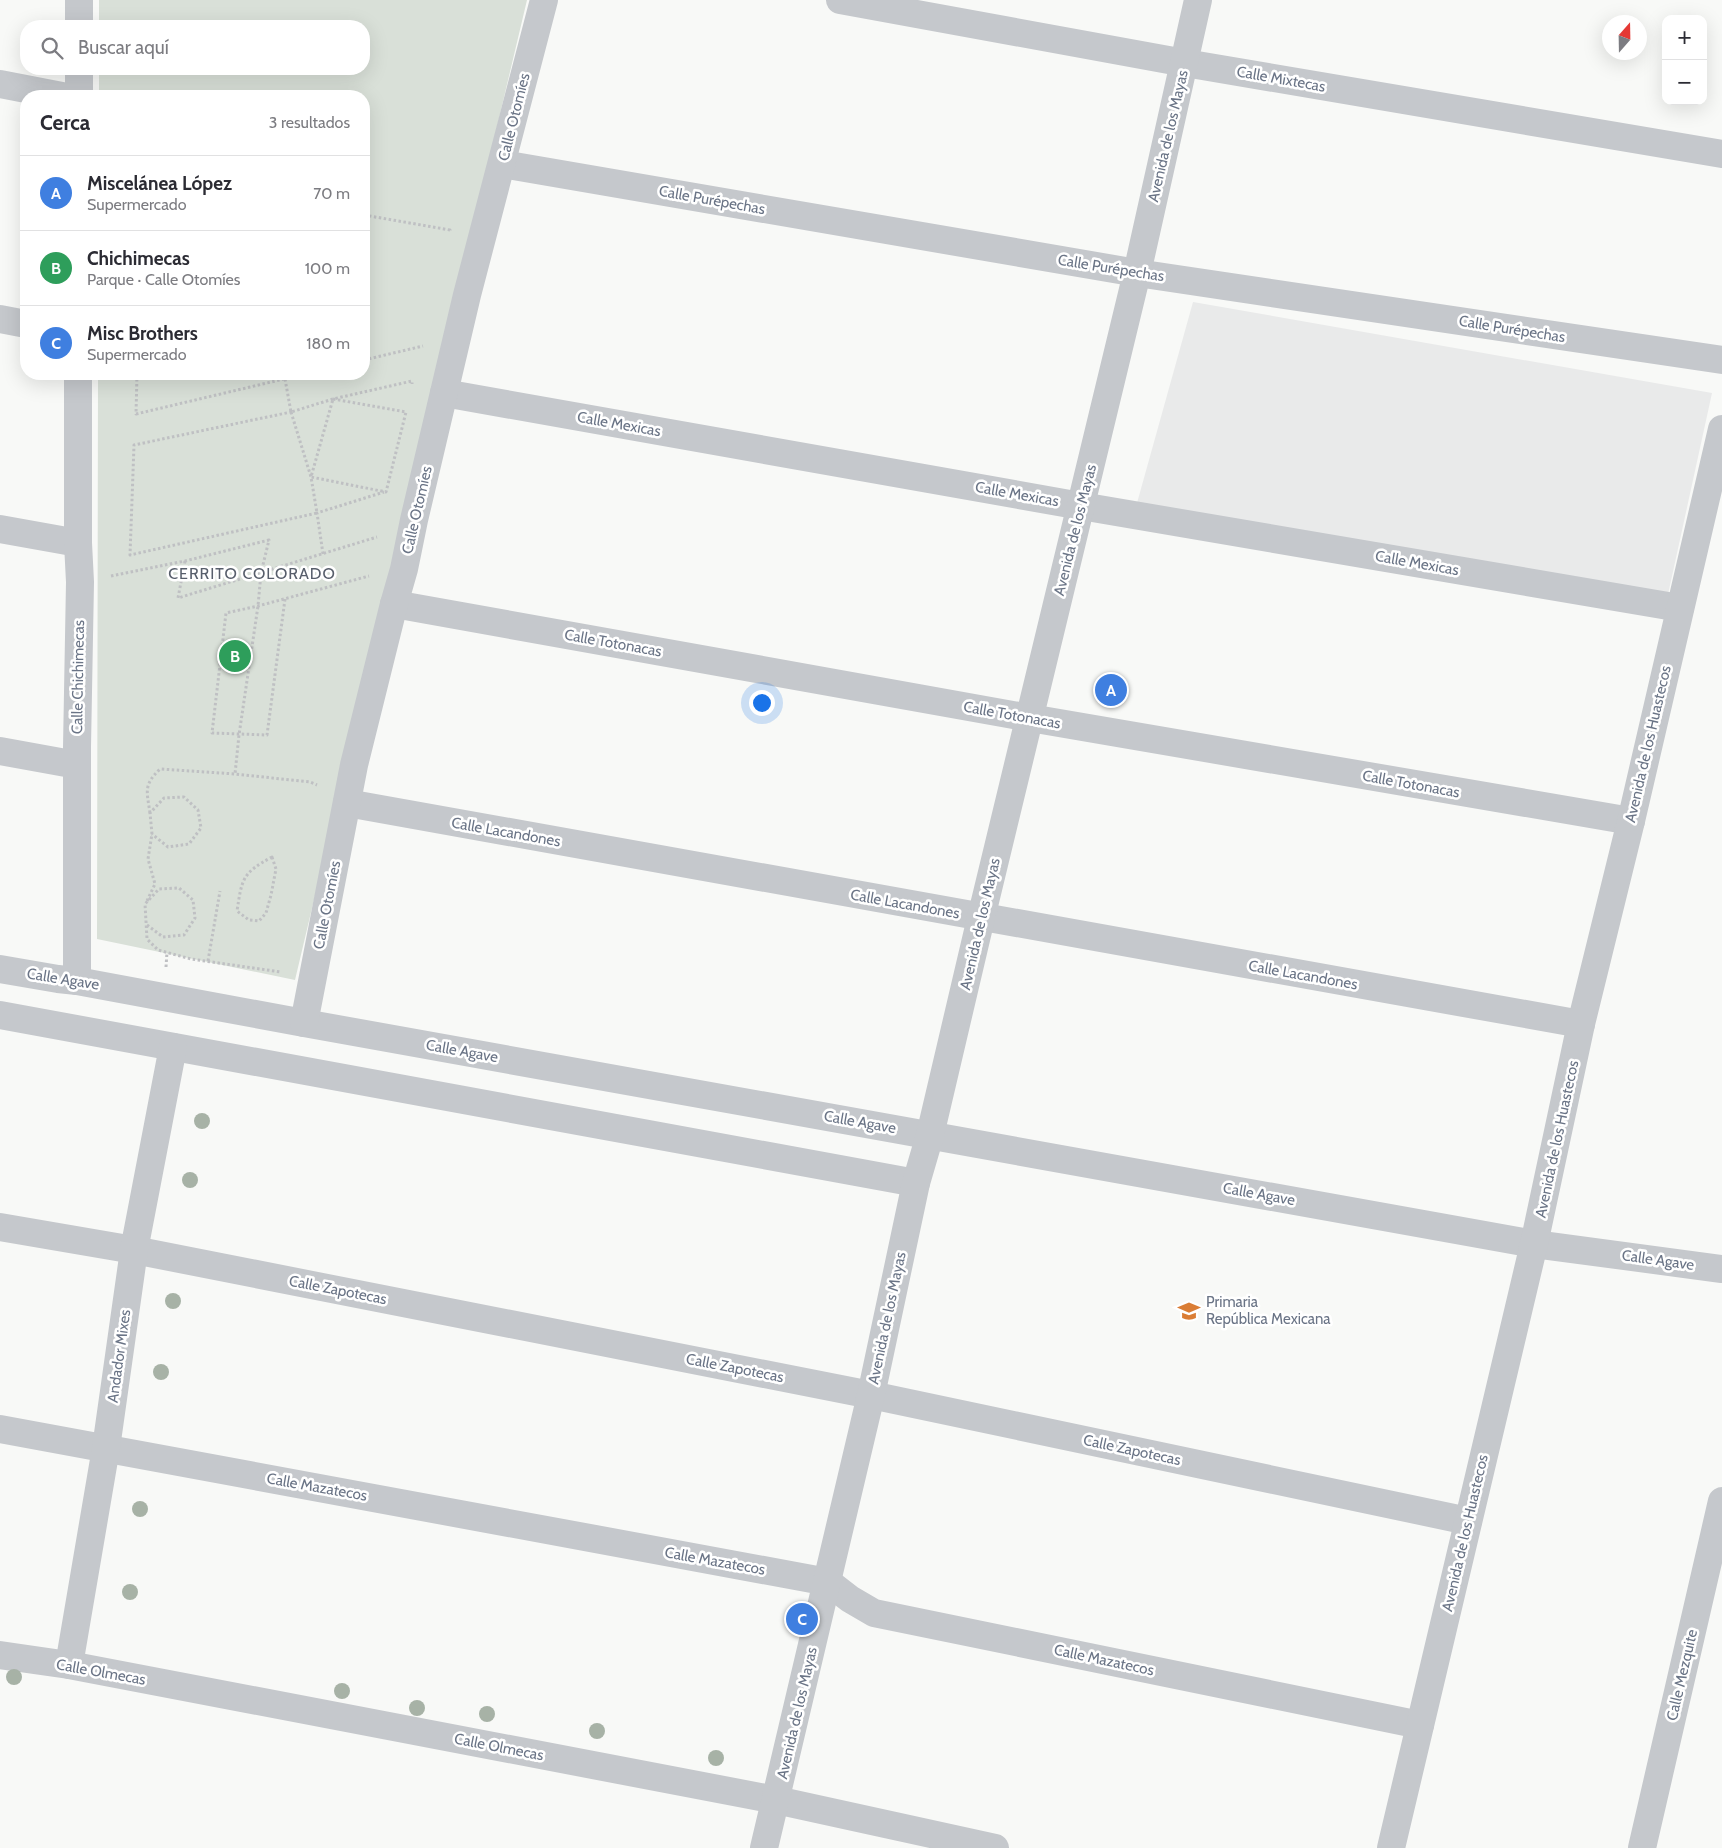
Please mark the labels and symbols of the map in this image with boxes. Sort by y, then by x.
north arrow [1602,15,1647,60]
street label: Calle Mixtecas [1235,62,1327,96]
street label: Avenida de los Mayas [1144,68,1192,204]
street label: Calle Otomíes [494,71,534,163]
street label: Calle Purépechas [658,182,766,218]
street label: Calle Purépechas [1057,251,1165,285]
street label: Calle Purépechas [1458,312,1566,346]
street label: Calle Mexicas [576,408,662,440]
street label: Avenida de los Mayas [1050,462,1100,598]
street label: Calle Otomíes [398,464,436,556]
street label: Calle Mexicas [974,478,1060,510]
street label: Calle Mexicas [1374,547,1460,579]
district label: CERRITO COLORADO [168,564,336,583]
street label: Calle Chichimecas [68,620,88,734]
street label: Calle Totonacas [563,626,663,660]
pin: B [219,637,251,675]
street label: Avenida de los Huastecos [1621,664,1675,824]
pin: A [1095,671,1127,709]
your location [749,690,775,716]
street label: Calle Totonacas [962,698,1062,732]
street label: Calle Totonacas [1361,767,1461,801]
street label: Calle Lacandones [450,814,562,850]
street label: Avenida de los Mayas [956,856,1004,992]
street label: Calle Otomíes [310,859,344,951]
street label: Calle Lacandones [849,886,961,922]
street label: Calle Lacandones [1247,957,1359,993]
street label: Calle Agave [26,964,101,994]
street label: Calle Agave [425,1036,500,1066]
street label: Avenida de los Huastecos [1532,1059,1582,1219]
street label: Calle Agave [823,1107,898,1137]
street label: Calle Agave [1222,1179,1297,1209]
street label: Calle Agave [1621,1246,1696,1274]
street label: Avenida de los Mayas [864,1250,910,1386]
street label: Calle Zapotecas [288,1272,388,1308]
place label: Primaria República Mexicana [1206,1293,1331,1328]
school or university icon: Primaria República Mexicana [1176,1298,1202,1324]
street label: Andador Mixes [104,1308,134,1404]
street label: Calle Zapotecas [685,1350,785,1386]
street label: Calle Zapotecas [1082,1431,1182,1469]
street label: Avenida de los Huastecos [1438,1453,1492,1613]
street label: Calle Mazatecos [265,1469,369,1505]
street label: Calle Mazatecos [663,1543,767,1579]
pin: C [786,1600,818,1638]
street label: Calle Mezquite [1663,1627,1701,1722]
street label: Calle Mazatecos [1052,1641,1156,1679]
street label: Avenida de los Mayas [773,1645,821,1781]
street label: Calle Olmecas [55,1655,147,1689]
street label: Calle Olmecas [453,1730,545,1764]

